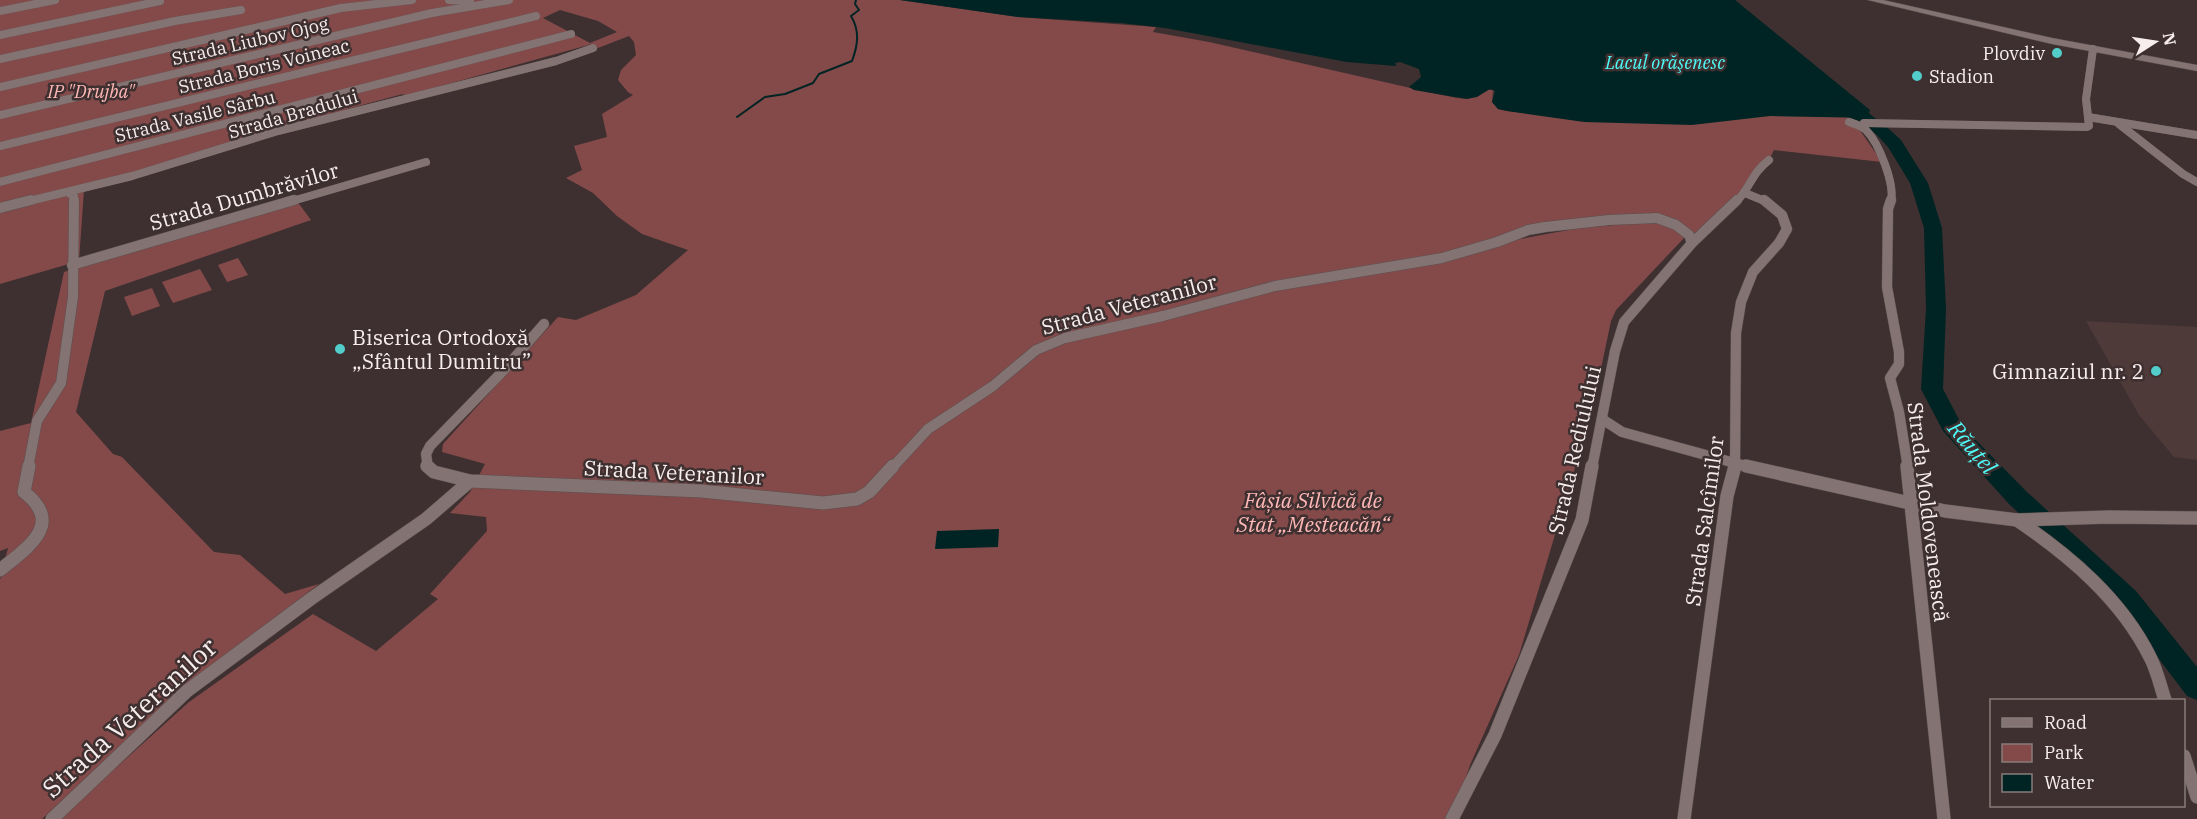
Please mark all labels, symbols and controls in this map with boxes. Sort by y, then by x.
street label: Strada Liubov Ojog [169,12,331,70]
north arrow [2125,12,2185,72]
text: N [2159,31,2181,47]
street label: Strada Boris Voineac [176,34,352,98]
place label: Plovdiv [1983,42,2045,65]
marker: Plovdiv [2050,46,2064,60]
water label: Lacul orăşenesc [1604,51,1725,74]
place label: Stadion [1929,65,1994,88]
marker: Stadion [1910,69,1924,83]
park label: IP "Drujba" [47,80,136,103]
street label: Strada Bradului [225,84,361,144]
street label: Strada Vasile Sârbu [113,85,277,147]
street label: Strada Dumbrăvilor [146,155,343,236]
street label: Strada Veteranilor [1038,267,1221,341]
place label: Biserica Ortodoxă „Sfântul Dumitru” [352,323,532,375]
marker: Biserica Ortodoxă „Sfântul Dumitru” [333,342,347,356]
place label: Gimnaziul nr. 2 [1992,357,2144,385]
street label: Strada Rediulului [1541,363,1607,537]
marker: Gimnaziul nr. 2 [2149,364,2163,378]
street label: Strada Moldovenească [1902,400,1956,624]
water label: Răuțel [1942,413,2004,480]
street label: Strada Salcîmilor [1678,434,1730,608]
street label: Strada Veteranilor [583,453,766,491]
park label: Fâșia Silvică de Stat „Mesteacăn“ [1235,486,1391,538]
street label: Strada Veteranilor [35,629,224,804]
legend [1990,699,2185,807]
text: Road [2044,711,2087,734]
text: Park [2044,741,2084,764]
text: Water [2044,771,2094,794]

